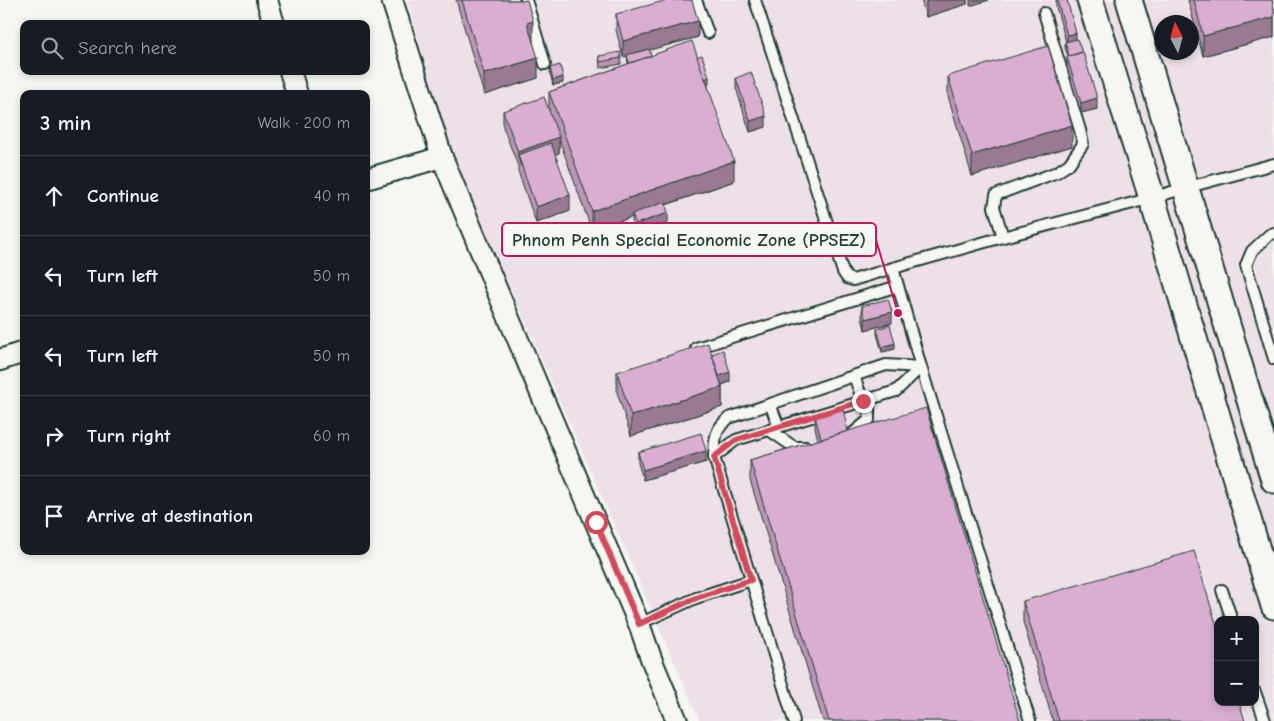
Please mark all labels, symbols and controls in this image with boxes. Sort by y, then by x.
north arrow [1154,15,1199,60]
search box [20,20,370,75]
icon: search [38,34,66,62]
text: Search here [78,37,177,59]
text: 3 min [40,111,91,135]
text: Walk · 200 m [258,114,350,132]
icon: ahead [40,182,68,210]
text: Continue [87,185,159,207]
text: 40 m [314,187,350,205]
callout: Phnom Penh Special Economic Zone (PPSEZ) [502,223,876,256]
text: Phnom Penh Special Economic Zone (PPSEZ) [512,230,866,251]
icon: left [40,262,68,290]
text: Turn left [87,265,158,287]
text: 50 m [313,267,350,285]
icon: left [40,342,68,370]
text: Turn left [87,345,158,367]
text: 50 m [313,347,350,365]
route end [852,390,875,413]
icon: right [40,422,68,450]
text: Turn right [87,425,171,447]
text: 60 m [313,427,350,445]
icon: arrive [40,502,68,530]
text: Arrive at destination [87,505,253,527]
route start [585,511,608,534]
map controls [1214,616,1259,706]
button: + [1214,616,1259,661]
button: − [1214,661,1259,706]

